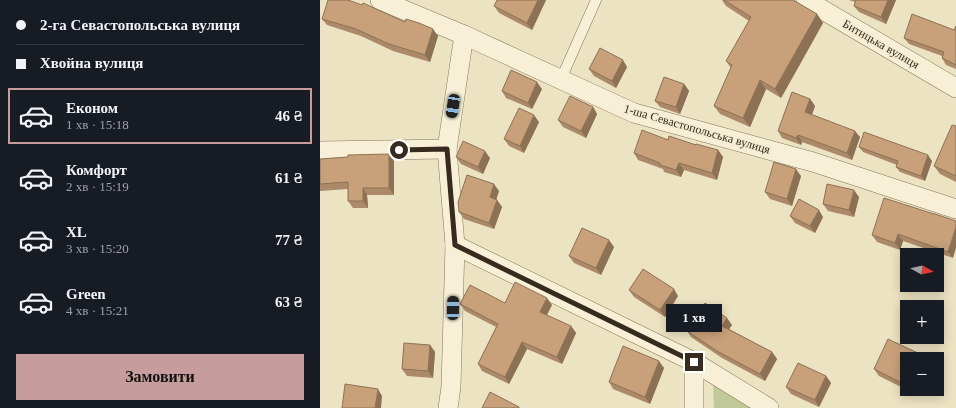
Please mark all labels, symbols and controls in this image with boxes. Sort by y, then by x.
street label: Битицька вулиця [840,16,922,72]
text: 2-га Севастопольська вулиця [40,17,240,33]
text: Хвойна вулиця [40,55,143,71]
car [445,93,461,119]
icon: car [18,98,54,134]
text: Економ [66,100,118,116]
street label: 1-ша Севастопольська вулиця [622,101,772,157]
text: 46 ₴ [275,108,302,124]
text: 1 хв · 15:18 [66,117,129,132]
route start [390,141,408,159]
icon: car [18,160,54,196]
text: Комфорт [66,162,127,178]
text: 61 ₴ [275,170,302,186]
text: 2 хв · 15:19 [66,179,129,194]
icon: car [18,222,54,258]
text: XL [66,224,87,240]
text: 77 ₴ [275,232,302,248]
text: 3 хв · 15:20 [66,241,129,256]
north arrow [900,248,944,292]
map controls [900,248,944,396]
icon: car [18,284,54,320]
text: Green [66,286,106,302]
text: 63 ₴ [275,294,302,310]
car [447,296,459,320]
button: + [900,300,944,344]
text: 4 хв · 15:21 [66,303,129,318]
callout: 1 хв [666,304,722,332]
text: 1 хв [682,310,706,325]
button: − [900,352,944,396]
route end [685,353,703,371]
button: Замовити [16,354,304,400]

